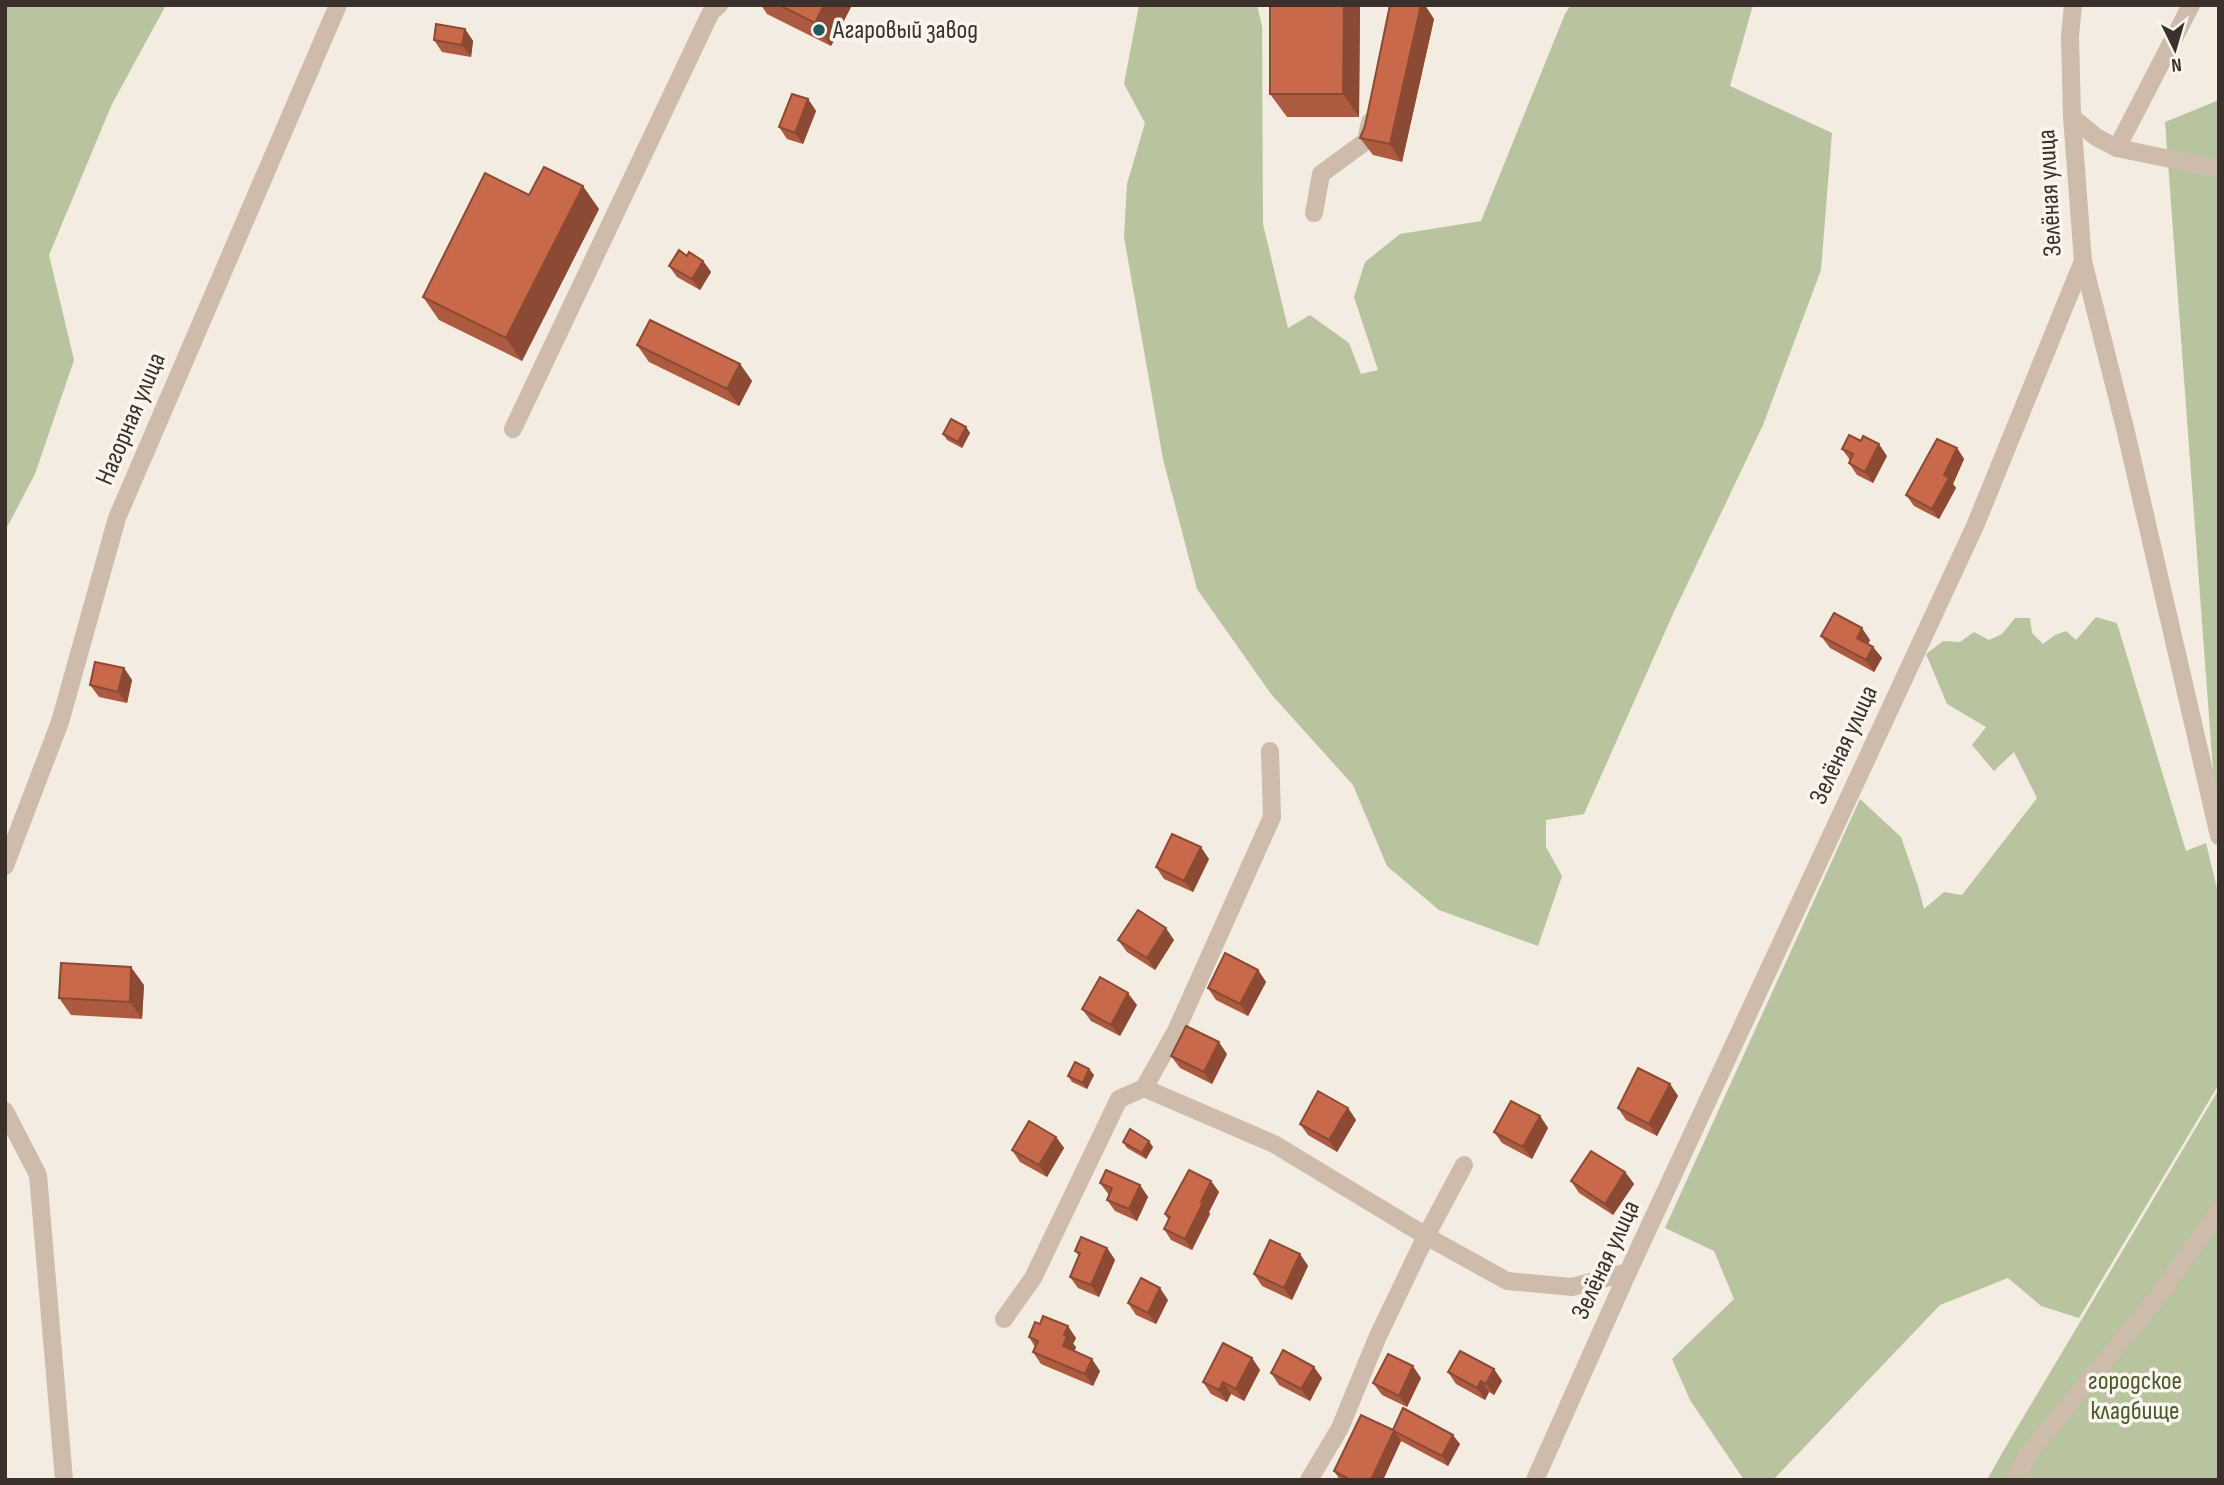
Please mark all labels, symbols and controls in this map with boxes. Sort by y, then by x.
north arrow [2140,14,2210,84]
place label: Агаровый завод [832,15,978,46]
marker: Агаровый завод [811,22,827,38]
text: N [2170,53,2182,76]
street label: Зелёная улица [2031,129,2069,257]
street label: Нагорная улица [89,348,173,490]
street label: Зелёная улица [1803,681,1885,809]
street label: Зелёная улица [1565,1196,1647,1324]
park label: городское кладбище [2088,1366,2182,1427]

